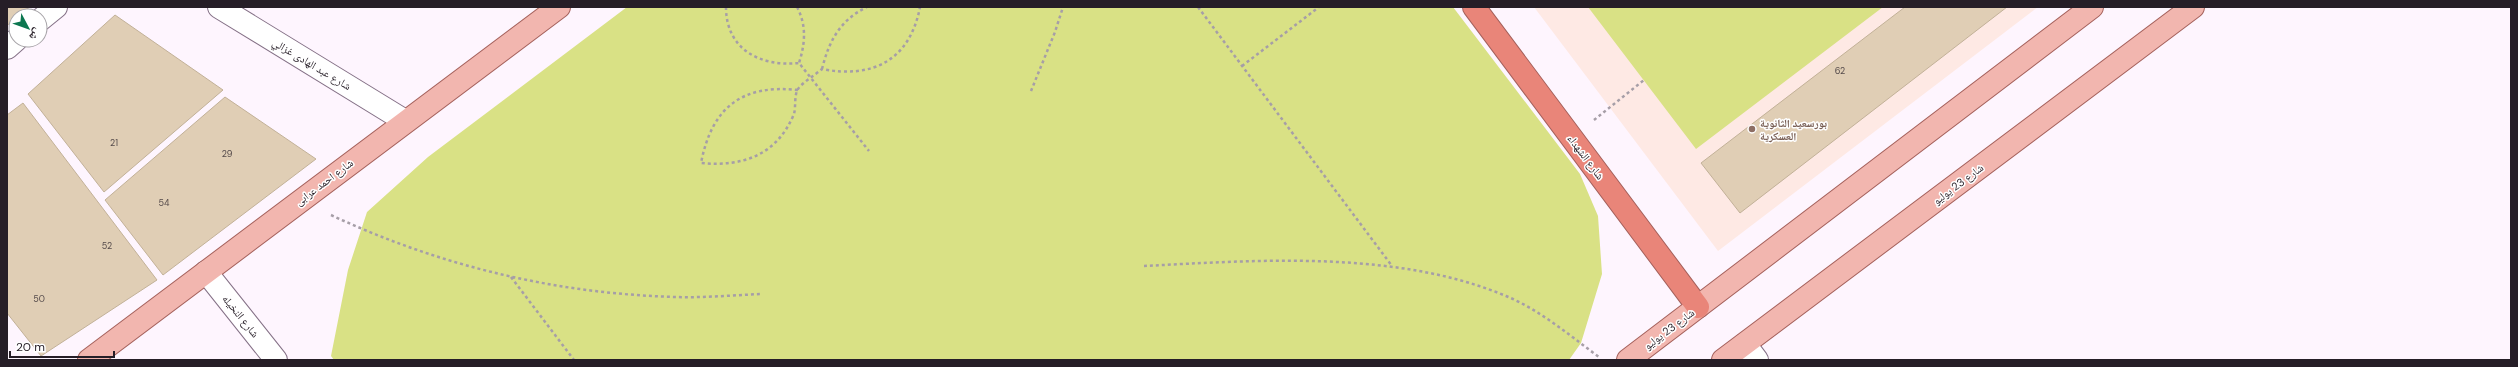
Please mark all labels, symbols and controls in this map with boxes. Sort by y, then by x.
north arrow [8,8,48,48]
text: ش [25,25,45,44]
street label: شارع عبد الهادى غزالي [269,35,354,95]
house number: 62 [1835,65,1845,77]
place label: بورسعيد الثانوية العسكرية [1760,116,1827,143]
marker: بورسعيد الثانوية العسكرية [1747,124,1757,134]
street label: شارع الشهداء [1564,132,1608,182]
house number: 21 [110,137,118,149]
house number: 29 [222,148,233,160]
street label: شارع احمد عرابى [292,156,356,208]
street label: شارع 23 يوليو [1930,160,1986,208]
house number: 54 [159,197,170,209]
house number: 52 [102,240,112,252]
street label: شارع النخيله [220,292,262,340]
house number: 50 [33,293,45,305]
street label: شارع 23 يوليو [1641,305,1697,353]
scale bar [10,333,114,359]
text: 20 m [16,339,45,355]

